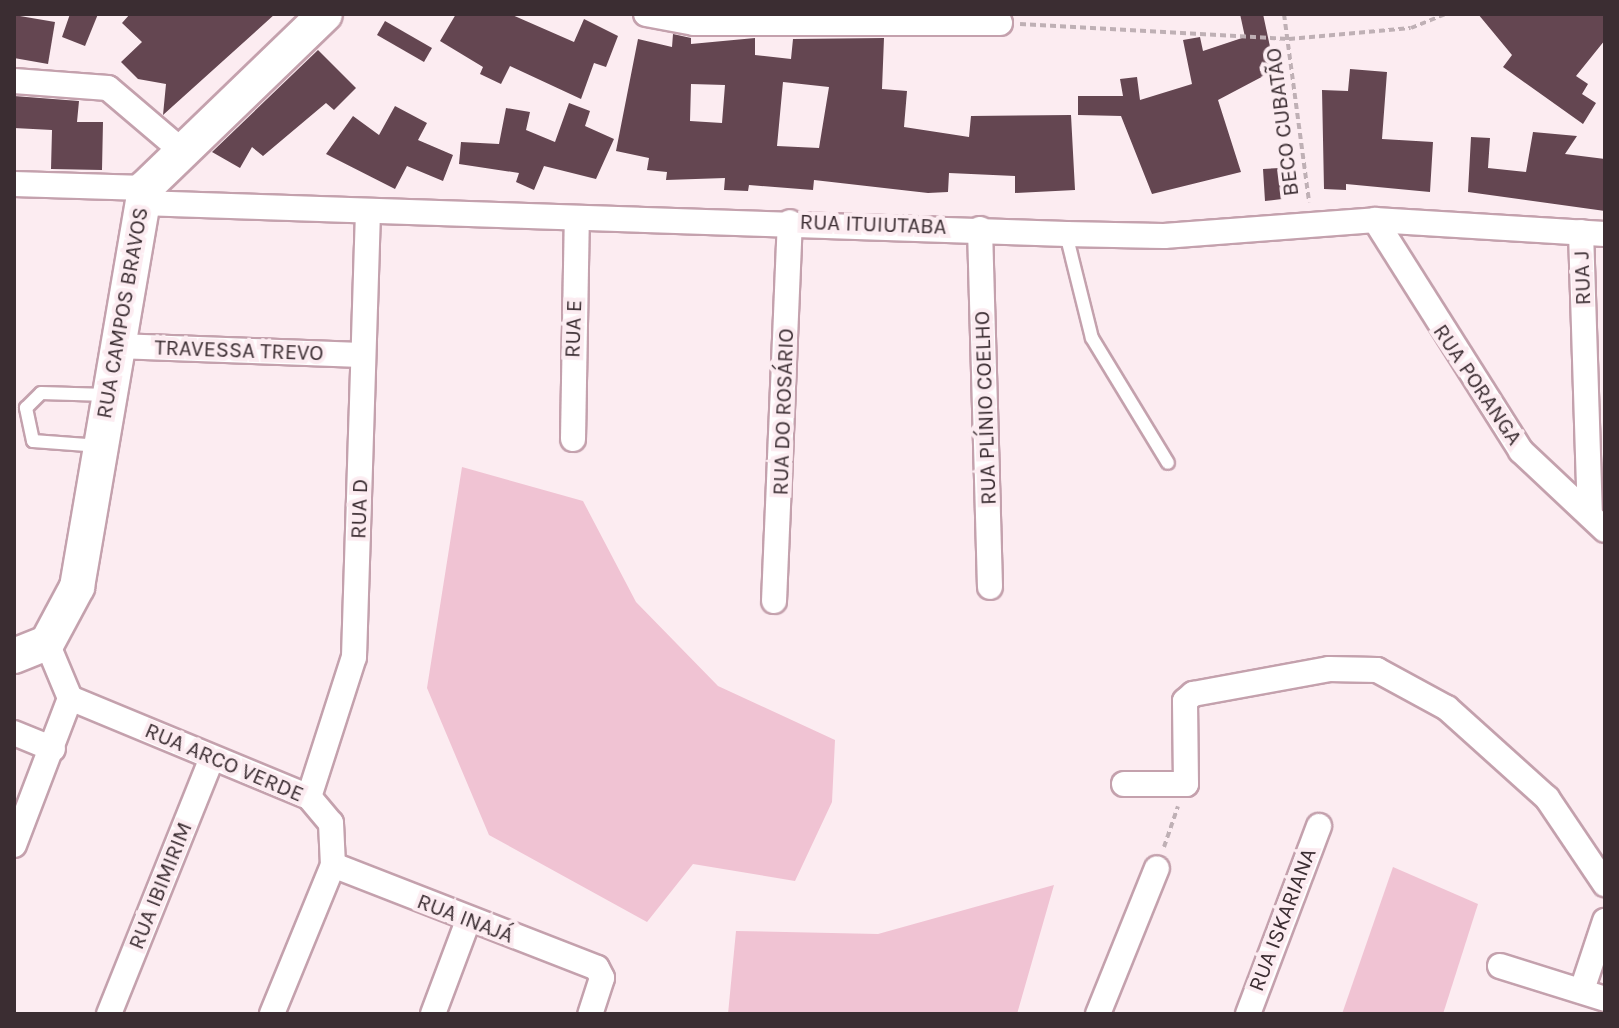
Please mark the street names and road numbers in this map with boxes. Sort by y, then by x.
street label: BECO CUBATÃO [1261,46,1305,198]
street label: RUA CAMPOS BRAVOS [91,205,155,421]
street label: RUA ITUIUTABA [799,209,947,241]
street label: RUA J [1569,250,1597,306]
street label: RUA E [560,300,588,358]
street label: RUA PLÍNIO COELHO [969,310,1003,506]
street label: RUA PORANGA [1427,320,1527,450]
street label: RUA DO ROSÁRIO [768,328,800,496]
street label: TRAVESSA TREVO [154,335,324,367]
street label: RUA D [346,478,374,540]
street label: RUA ARCO VERDE [141,718,307,808]
street label: RUA IBIMIRIM [124,819,198,953]
street label: RUA ISKARIANA [1244,845,1322,995]
street label: RUA INAJÁ [413,889,517,949]

